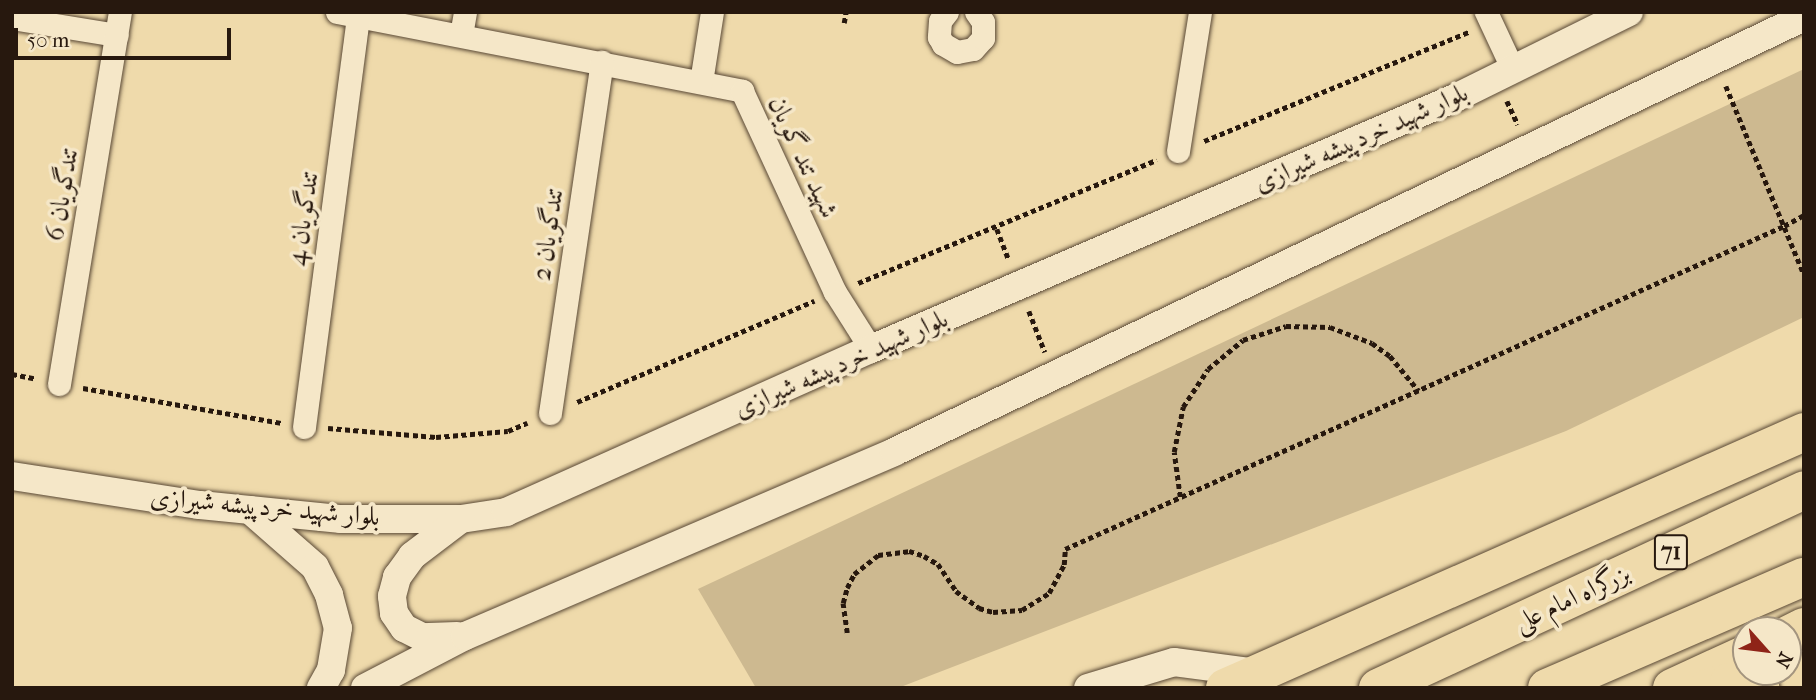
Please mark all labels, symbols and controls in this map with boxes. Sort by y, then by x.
scale bar [18,14,234,58]
text: 50 m [27,28,70,52]
street label: بلوار شهید خردپیشه شیرازی [1249,77,1473,199]
street label: شهید تند گویان [761,91,845,223]
street label: تندگویان 6 [39,145,85,243]
street label: تندگویان 4 [281,168,325,268]
street label: تندگویان 2 [526,185,570,283]
street label: بلوار شهید خردپیشه شیرازی [729,303,953,425]
street label: بلوار شهید خردپیشه شیرازی [149,481,381,533]
road number: 71 [1654,532,1688,572]
street label: بزرگراه امام علی [1509,558,1635,638]
north arrow [1732,616,1802,686]
text: N [1771,648,1797,671]

